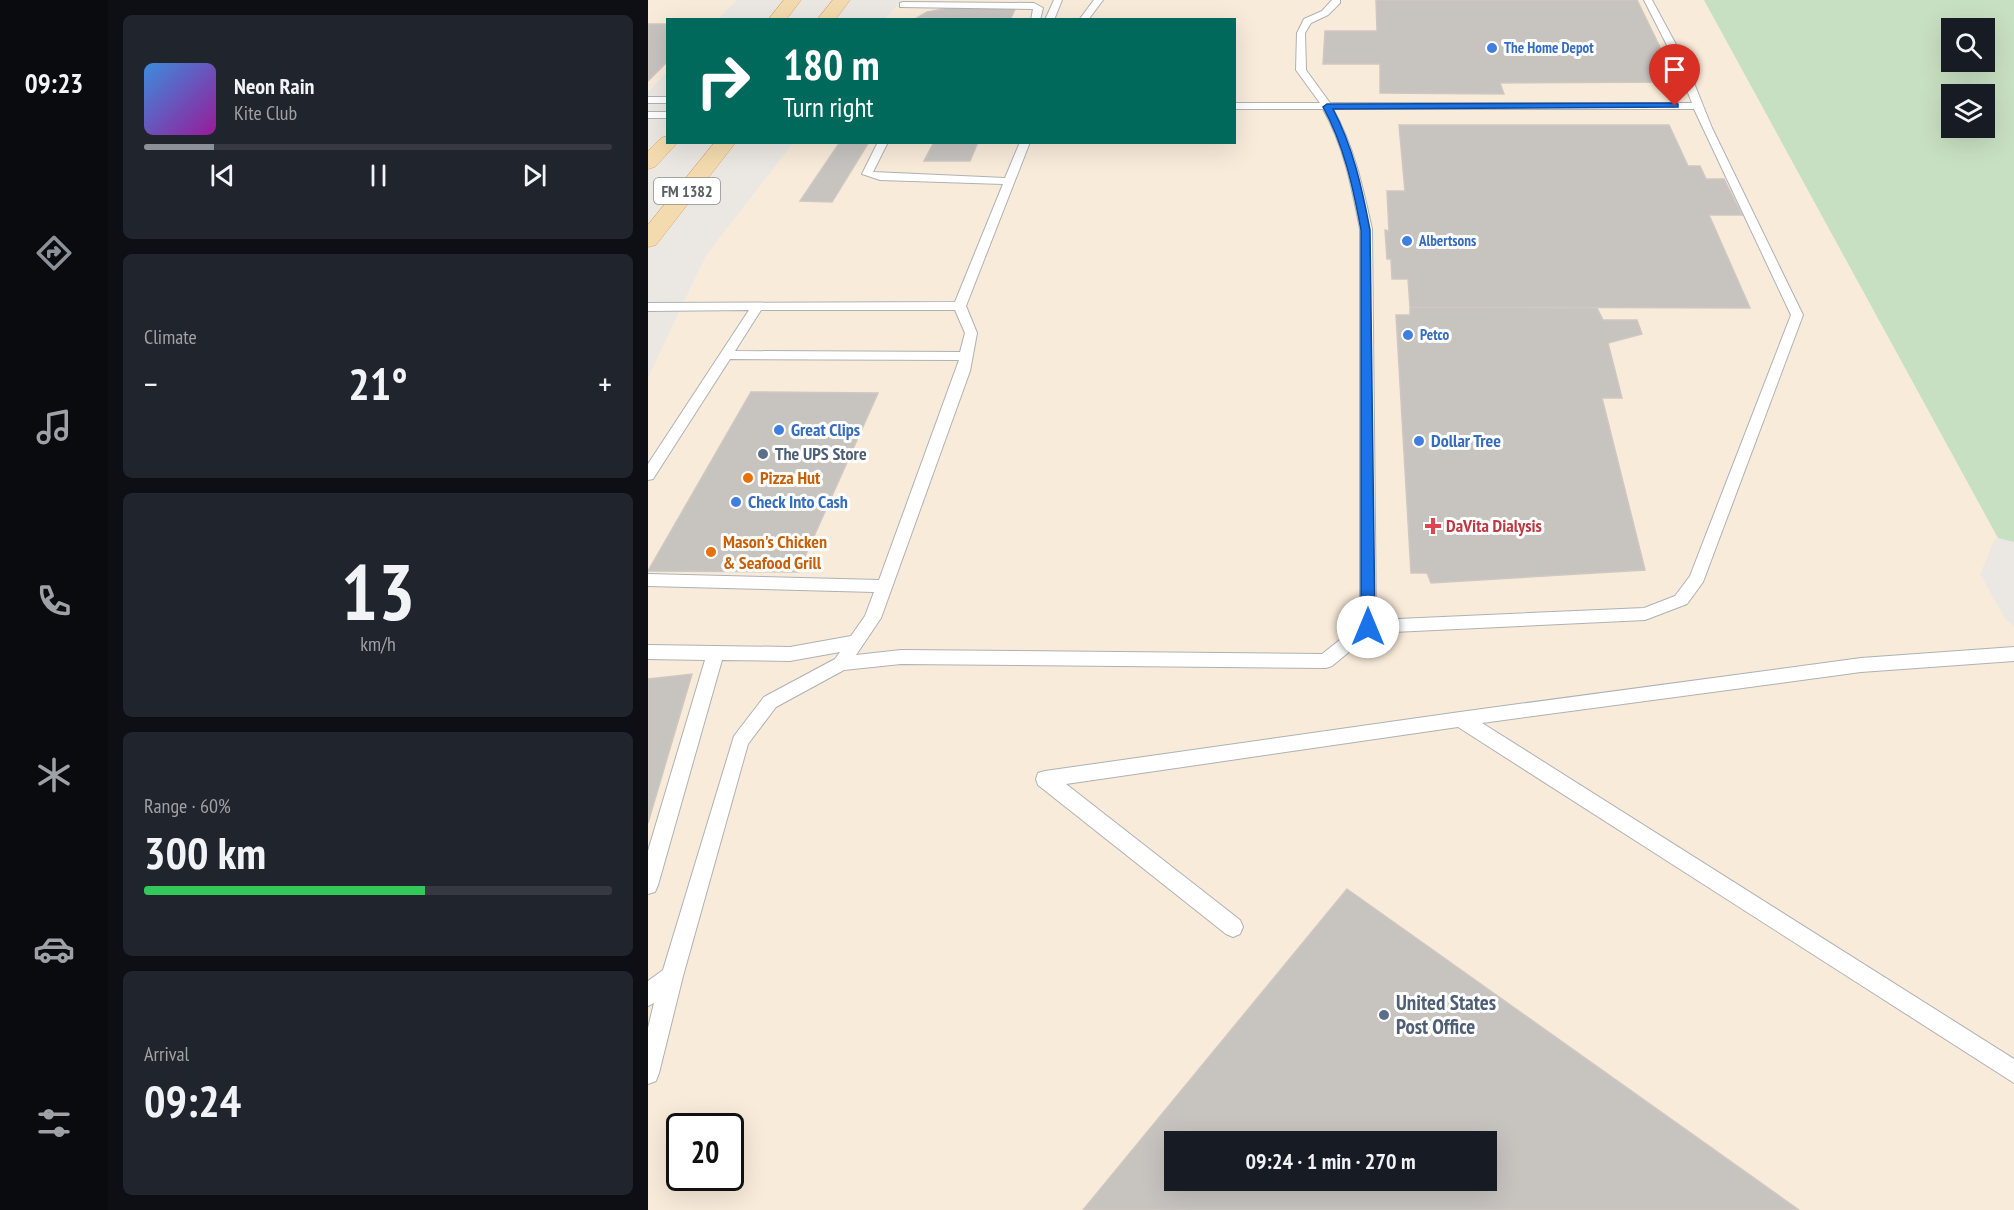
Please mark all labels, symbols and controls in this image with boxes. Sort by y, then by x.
map controls [1941,18,1995,138]
button: search [1941,18,1995,72]
text: 180 m [783,37,880,92]
place label: The Home Depot [1504,38,1594,57]
marker: The Home Depot [1485,41,1499,55]
icon: right [684,42,762,120]
pin [1649,44,1700,106]
icon: arrive [1658,53,1691,86]
text: 09:23 [25,66,83,100]
text: Neon Rain [234,72,314,100]
button: layers [1941,84,1995,138]
text: Turn right [783,90,874,124]
text: Kite Club [234,100,297,126]
icon: previous [206,159,239,192]
icon: pause [362,159,395,192]
icon: next [518,159,551,192]
road number: FM 1382 [654,178,720,204]
place label: Albertsons [1418,231,1476,250]
icon: directions [33,232,75,274]
marker: Albertsons [1400,234,1414,248]
text: Climate [144,324,197,350]
place label: Petco [1420,325,1450,344]
marker: Petco [1401,328,1415,342]
text: 21° [348,354,408,412]
text: − [144,362,158,405]
text: + [598,362,612,405]
icon: music [33,406,75,448]
place label: Great Clips [791,418,860,441]
marker: Great Clips [772,423,786,437]
place label: Dollar Tree [1431,429,1501,452]
marker: Dollar Tree [1412,434,1426,448]
place label: The UPS Store [775,442,867,465]
marker: The UPS Store [756,447,770,461]
place label: Pizza Hut [760,466,821,489]
marker: Pizza Hut [741,471,755,485]
place label: Check Into Cash [748,490,848,513]
marker: Check Into Cash [729,495,743,509]
place label: DaVita Dialysis [1446,514,1542,537]
marker: DaVita Dialysis [1424,517,1442,535]
place label: Mason's Chicken & Seafood Grill [723,530,827,574]
text: 13 [341,541,415,642]
marker: Mason's Chicken & Seafood Grill [704,545,718,559]
icon: phone [33,580,75,622]
position arrow [1336,595,1400,659]
text: km/h [360,631,396,657]
icon: climate [33,754,75,796]
text: Range · 60% [144,793,231,819]
text: 300 km [144,823,266,881]
icon: car [33,928,75,970]
place label: United States Post Office [1396,989,1496,1040]
marker: United States Post Office [1377,1008,1391,1022]
text: Arrival [144,1041,189,1067]
text: 09:24 [144,1071,241,1129]
icon: filters [33,1102,75,1144]
speed limit sign: 20 [666,1113,744,1191]
text: 09:24 · 1 min · 270 m [1245,1147,1416,1175]

